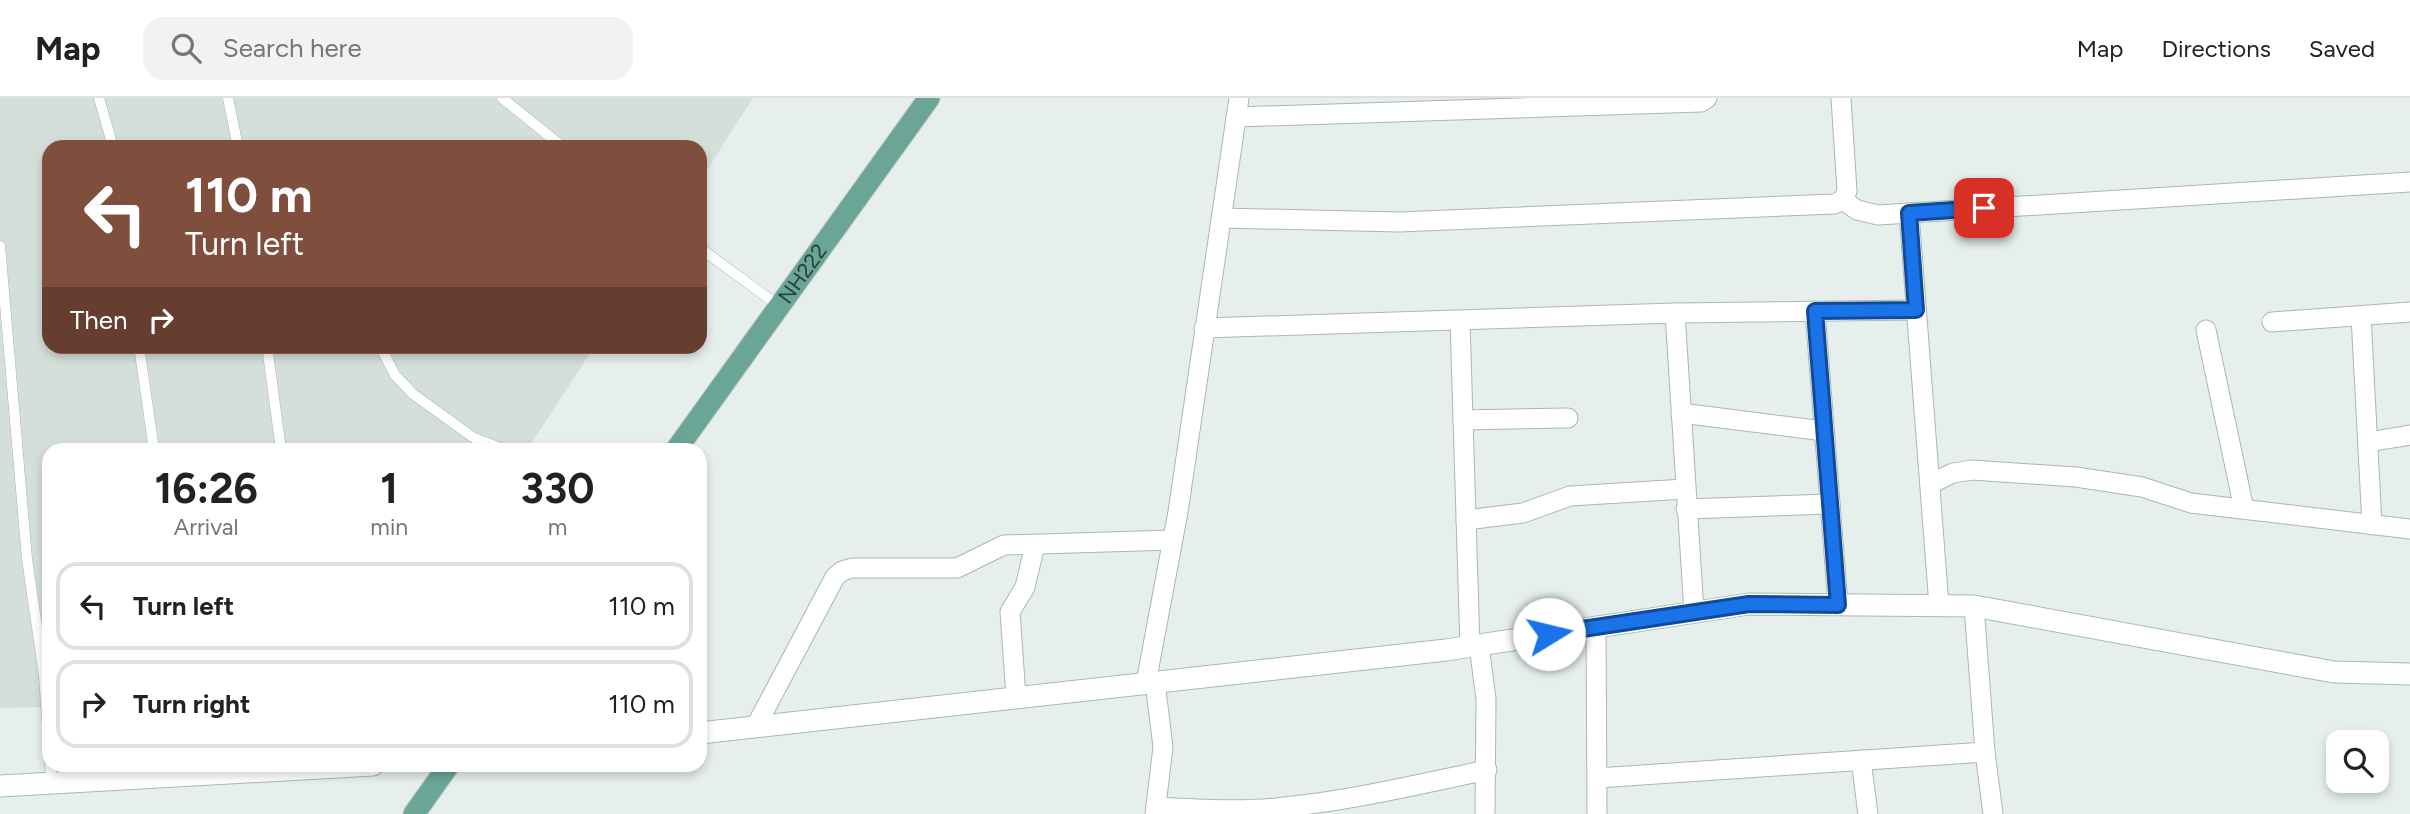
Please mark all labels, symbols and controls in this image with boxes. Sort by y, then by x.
search box [143,17,633,80]
text: Map [35,29,101,68]
icon: search [167,29,205,67]
text: Search here [223,32,362,64]
text: Map [2077,34,2123,63]
text: Directions [2161,34,2271,63]
text: Saved [2309,34,2375,63]
text: 110 m [185,165,313,224]
icon: left [70,168,161,259]
pin [1954,178,2014,238]
icon: arrive [1965,189,2003,227]
text: Turn left [185,225,304,263]
street label: NH222 [772,239,832,308]
icon: right [142,301,180,339]
text: Then [70,304,128,336]
text: 16:26 [154,463,258,514]
text: 1 [380,463,398,514]
text: 330 [521,463,594,514]
text: Arrival [174,513,239,541]
text: min [370,513,408,541]
text: m [548,513,567,541]
icon: left [74,587,112,625]
text: Turn left [133,590,234,622]
text: 110 m [608,590,675,622]
position arrow [1512,597,1586,671]
icon: right [74,685,112,723]
text: Turn right [133,688,250,720]
text: 110 m [608,688,675,720]
map controls [2326,730,2389,793]
button: search [2326,730,2389,793]

